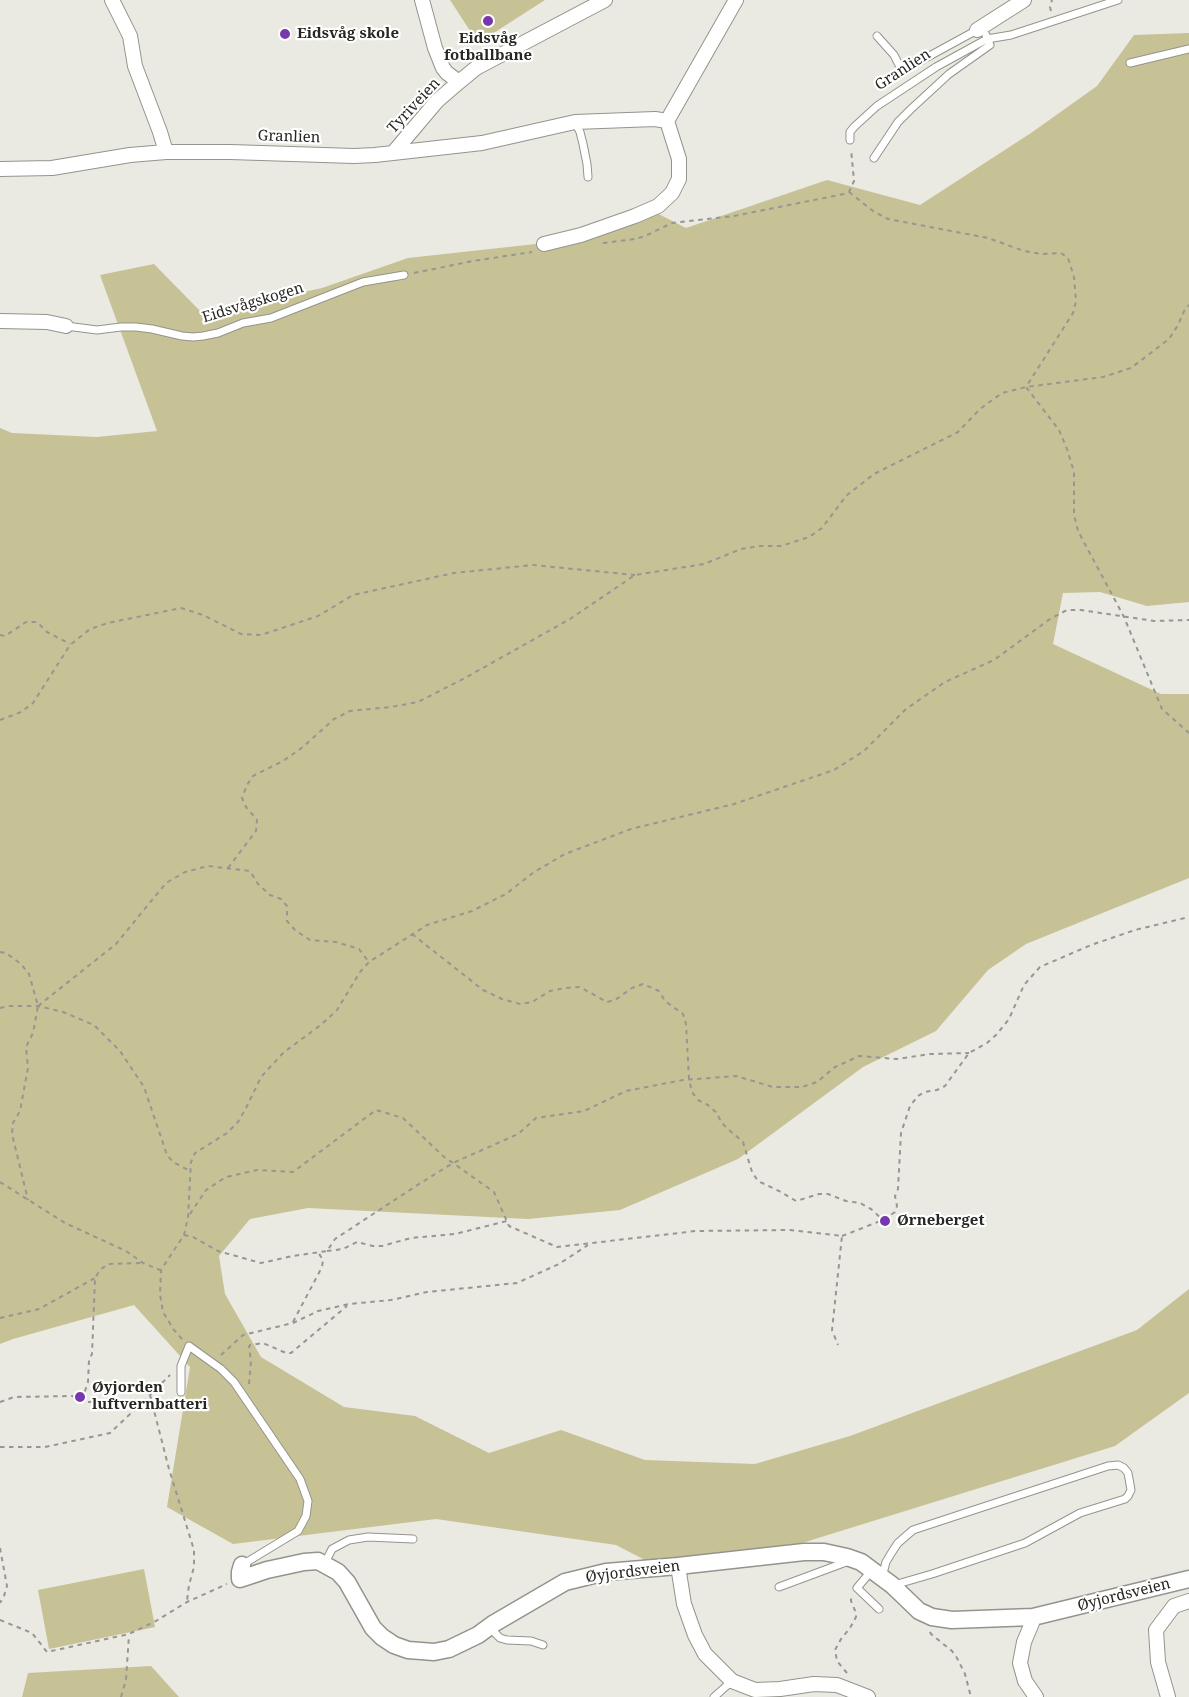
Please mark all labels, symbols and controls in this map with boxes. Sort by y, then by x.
marker: Eidsvåg fotballbane [481,14,495,28]
place label: Eidsvåg skole [297,25,399,43]
marker: Eidsvåg skole [278,27,292,41]
place label: Eidsvåg fotballbane [444,30,532,65]
street label: Granlien [872,45,934,95]
street label: Tyriveien [384,75,444,137]
street label: Granlien [257,127,321,147]
street label: Eidsvågskogen [200,279,306,327]
place label: Ørneberget [897,1212,984,1230]
marker: Ørneberget [878,1214,892,1228]
place label: Øyjorden luftvernbatteri [92,1379,208,1414]
marker: Øyjorden luftvernbatteri [73,1390,87,1404]
street label: Øyjordsveien [585,1557,681,1587]
street label: Øyjordsveien [1076,1575,1172,1615]

